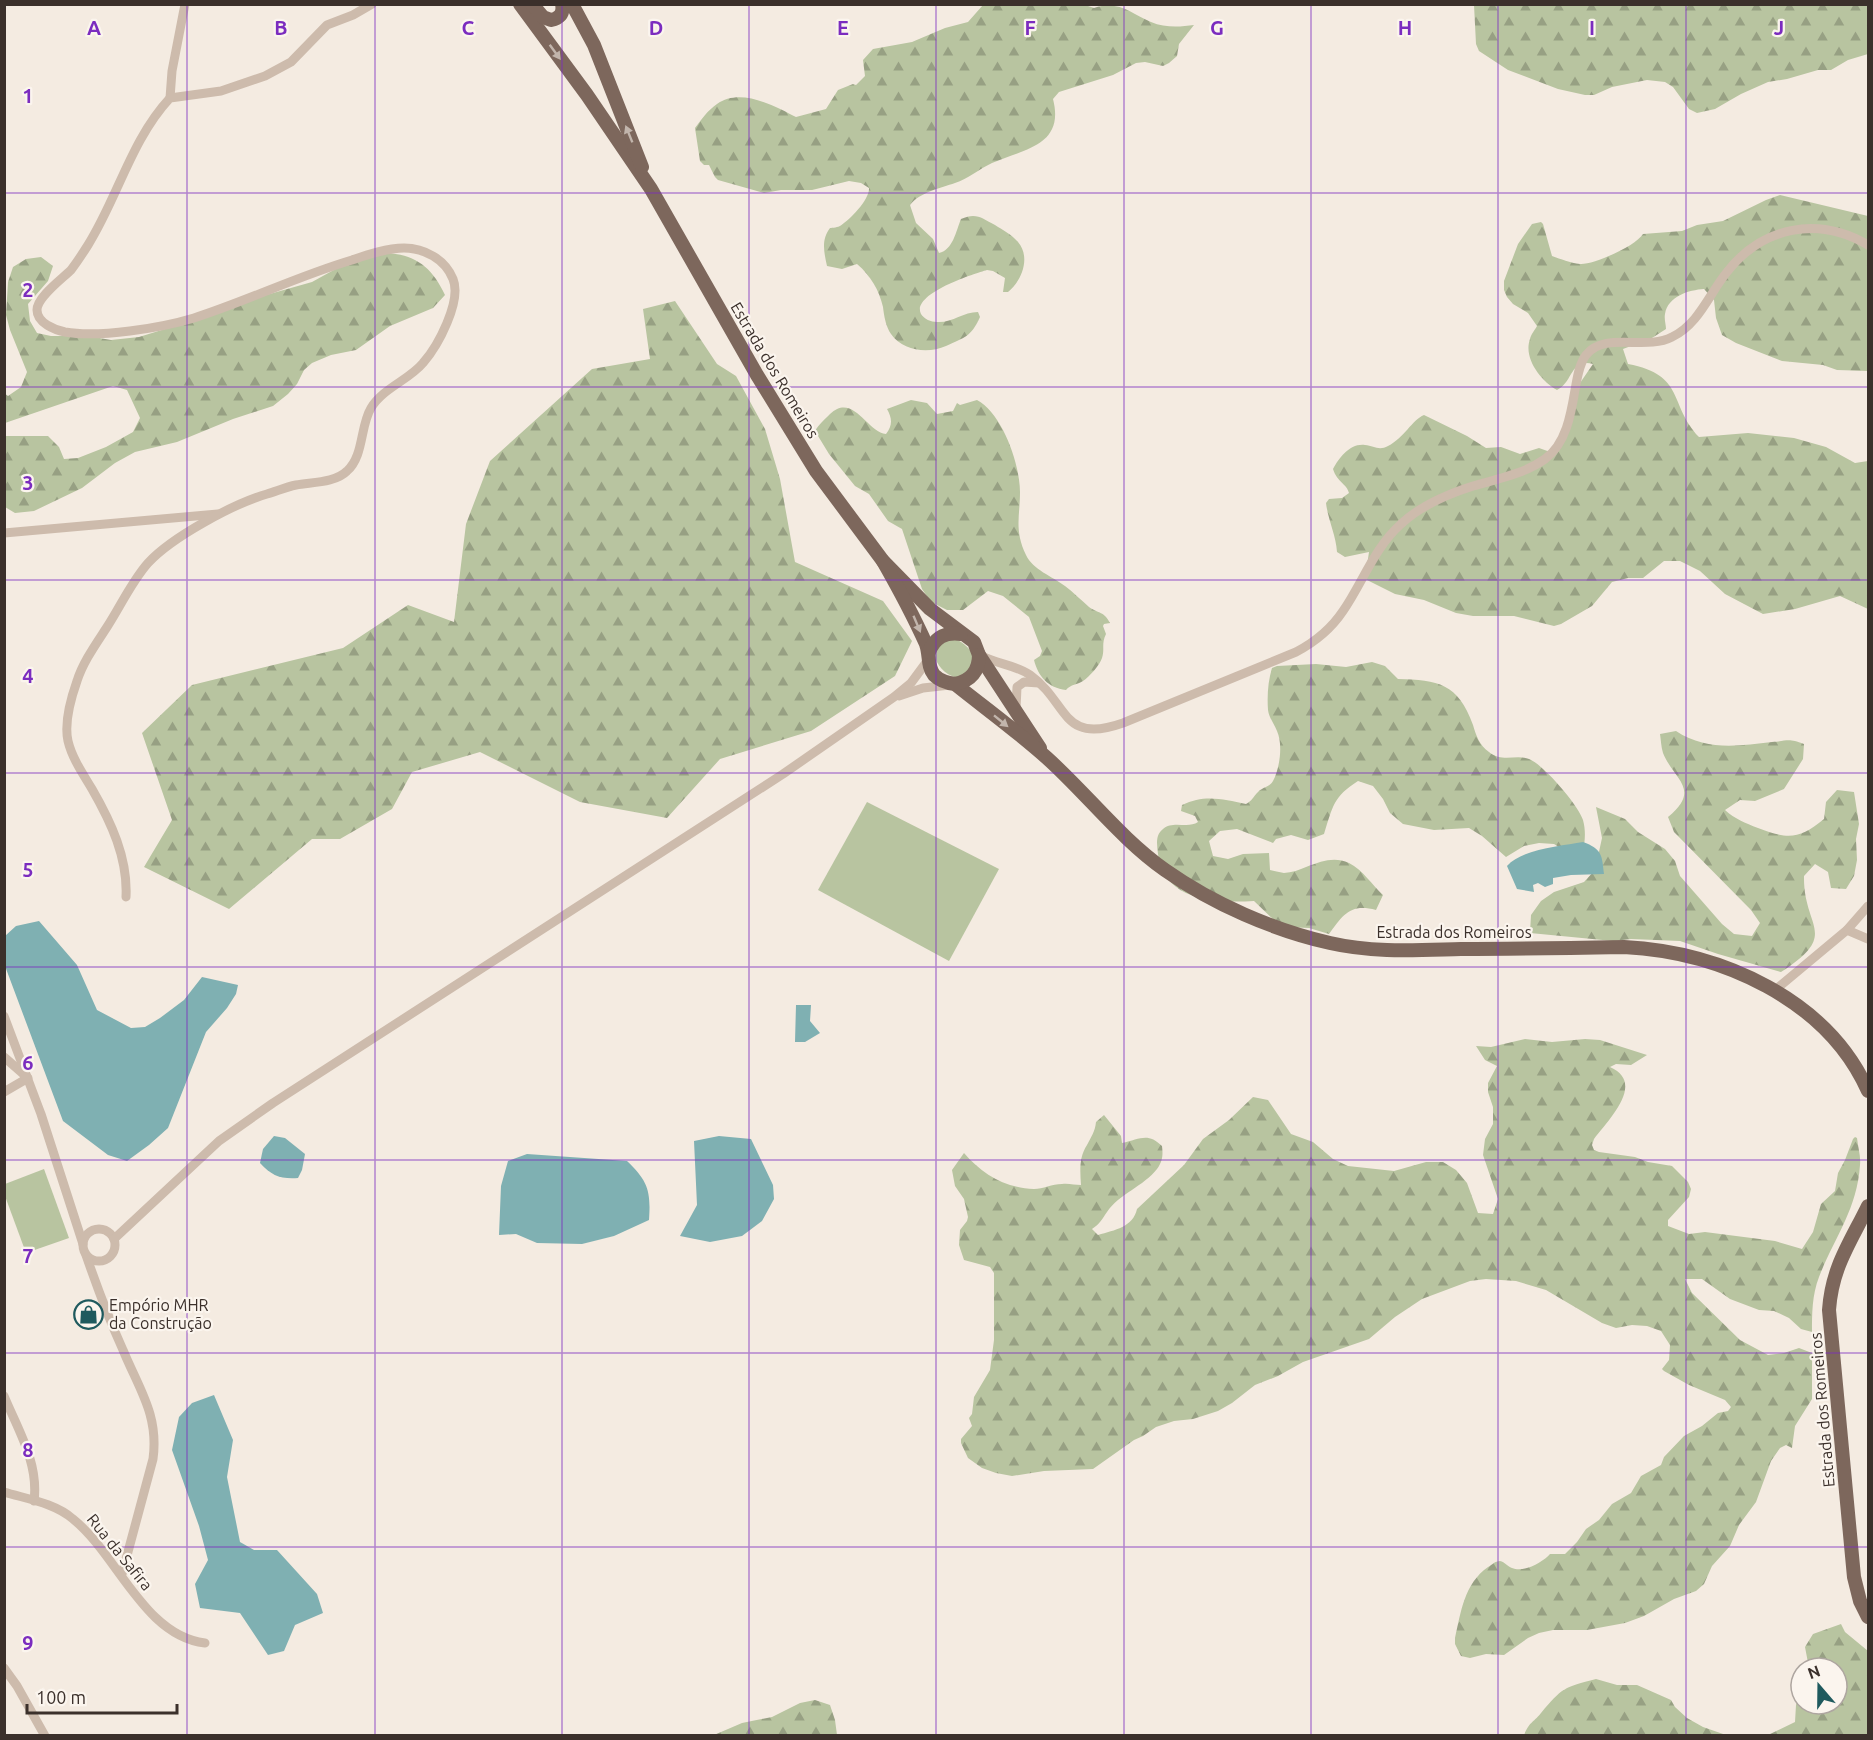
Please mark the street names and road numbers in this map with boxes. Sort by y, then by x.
street label: Estrada dos Romeiros [727,299,823,441]
street label: Estrada dos Romeiros [1376,923,1532,941]
street label: Estrada dos Romeiros [1806,1332,1838,1488]
street label: Rua da Safira [84,1510,156,1594]

